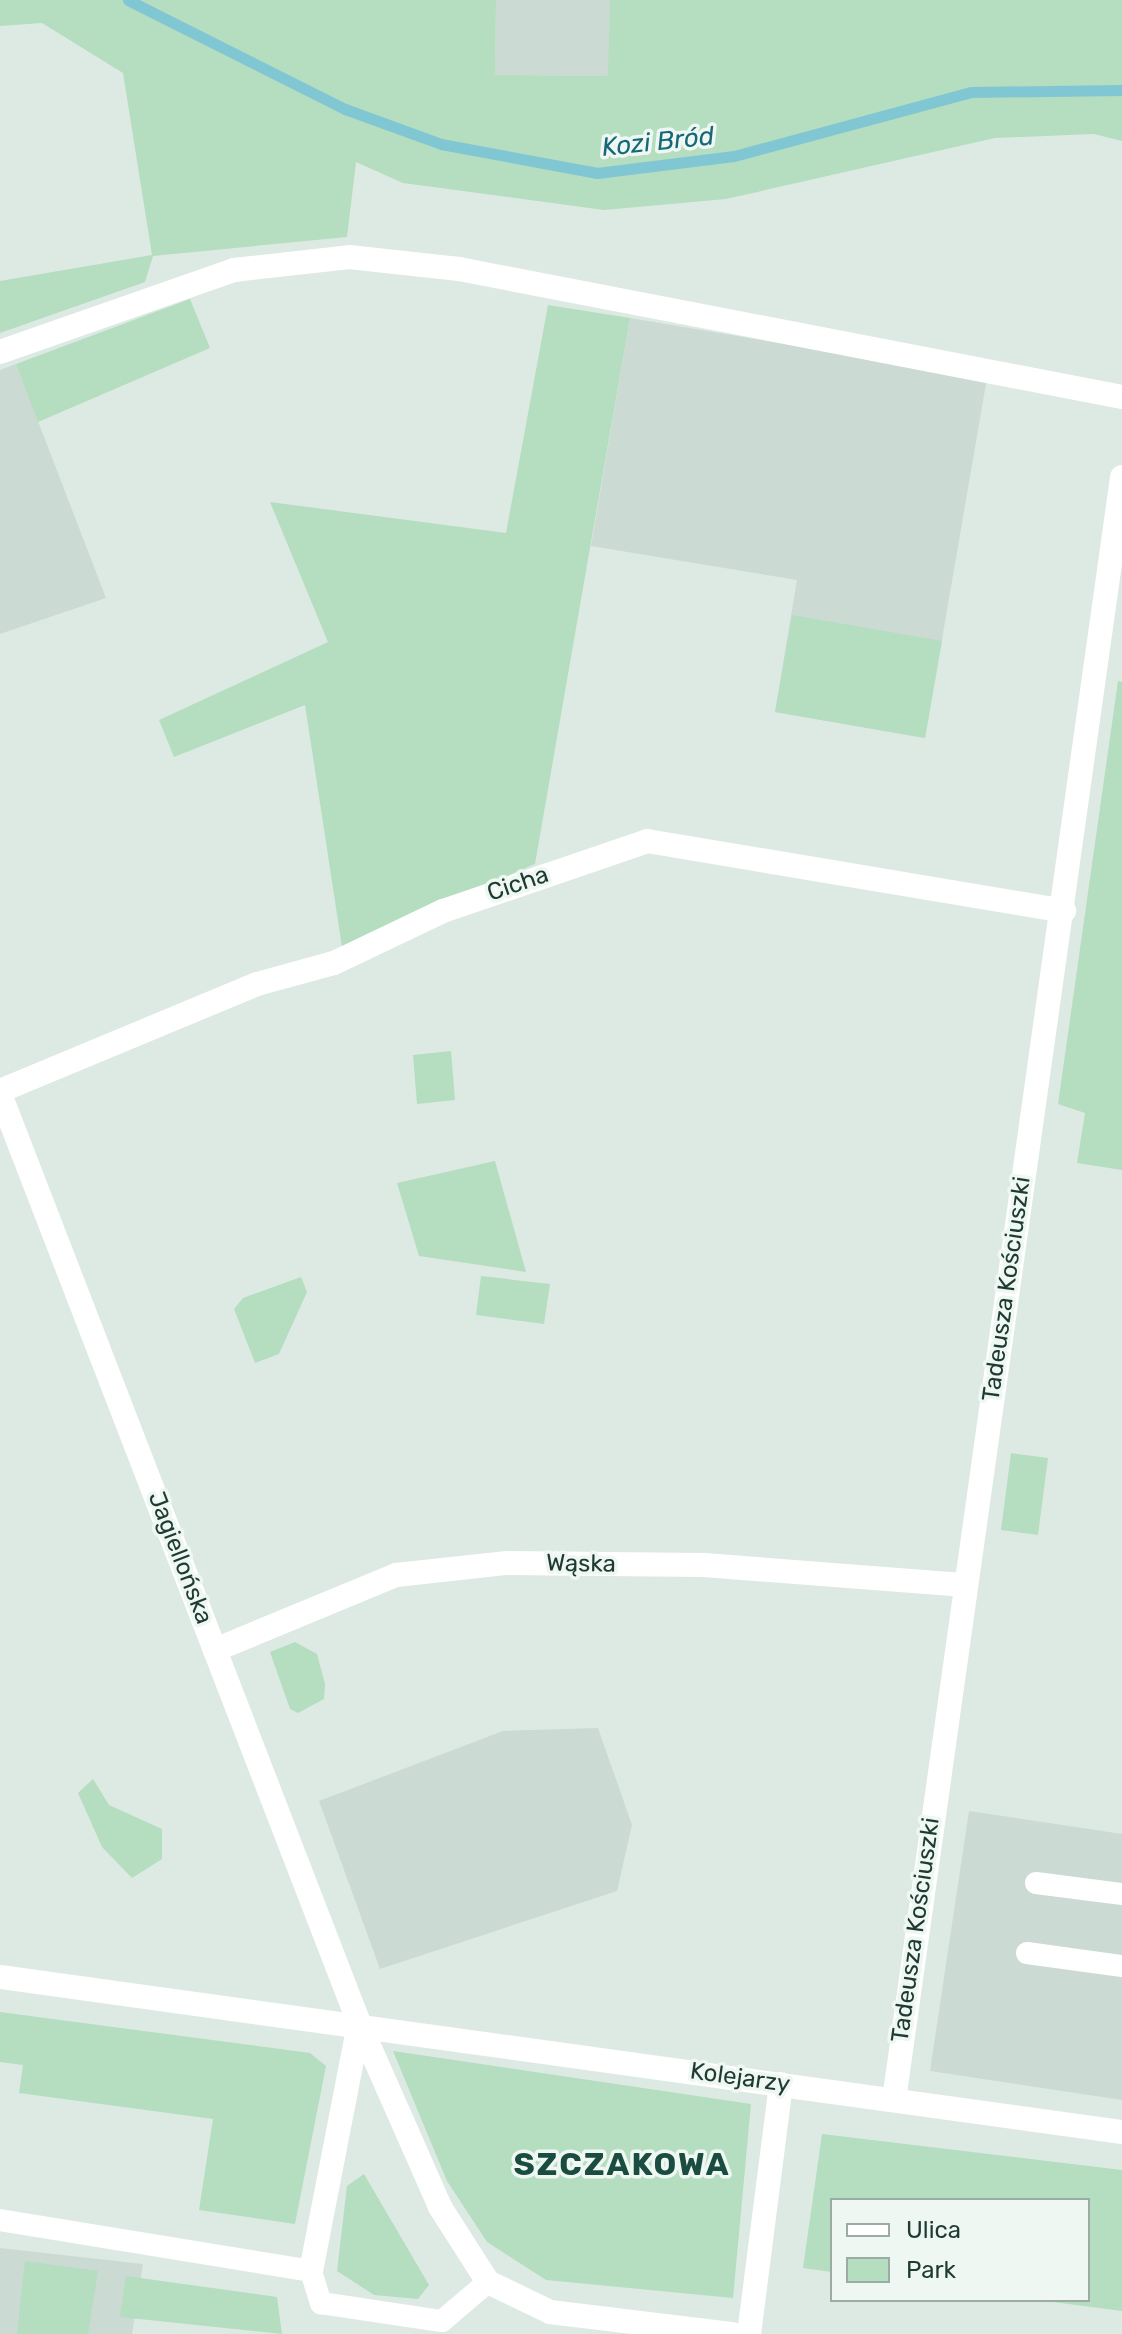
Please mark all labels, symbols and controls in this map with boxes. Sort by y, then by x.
water label: Kozi Bród [600,121,716,163]
street label: Cicha [484,860,552,908]
street label: Tadeusza Kościuszki [977,1175,1037,1403]
street label: Jagiellońska [142,1488,218,1628]
street label: Wąska [546,1549,616,1579]
street label: Tadeusza Kościuszki [886,1816,946,2044]
street label: Kolejarzy [688,2057,792,2099]
district label: SZCZAKOWA [513,2145,731,2183]
legend [830,2198,1090,2302]
text: Ulica [906,2216,961,2244]
text: Park [906,2256,956,2284]

